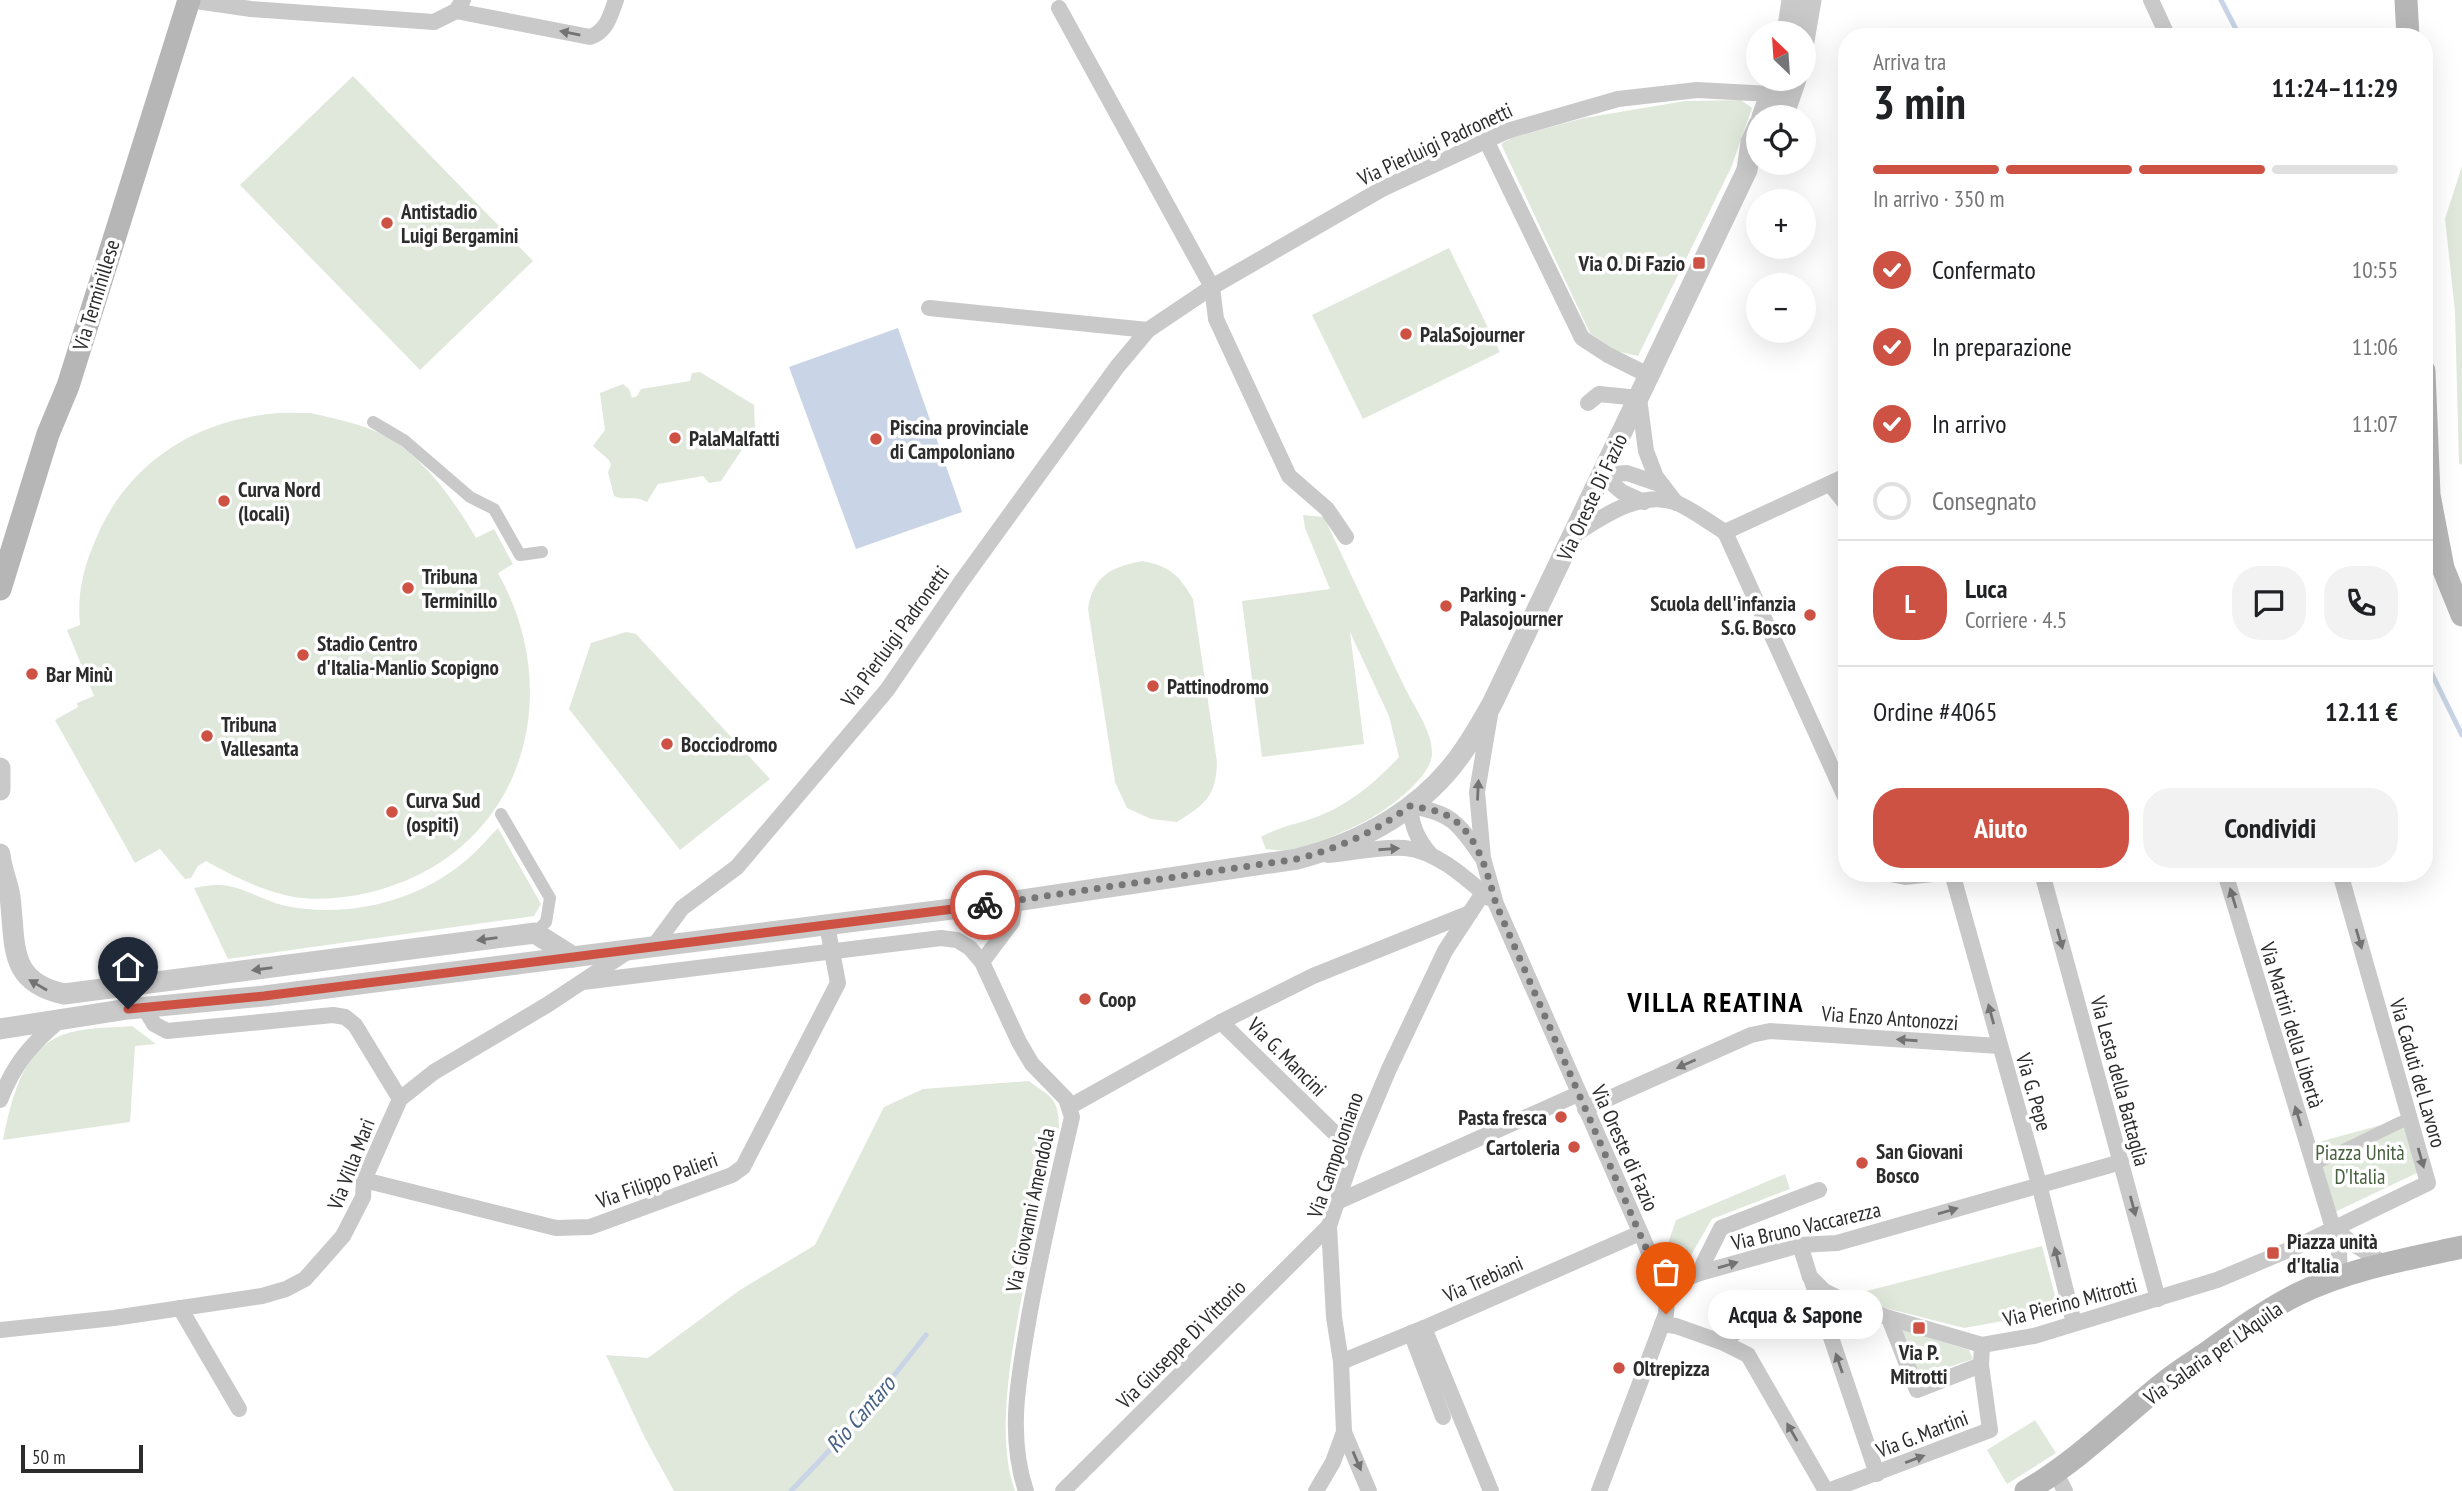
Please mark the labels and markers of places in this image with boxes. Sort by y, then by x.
place label: Antistadio Luigi Bergamini [400,198,519,249]
marker: Antistadio Luigi Bergamini [379,215,395,231]
place label: Via O. Di Fazio [1578,250,1685,277]
marker: Via O. Di Fazio [1691,255,1707,271]
place label: PalaSojourner [1420,321,1526,348]
marker: PalaSojourner [1398,326,1414,342]
place label: Piscina provinciale di Campoloniano [890,414,1029,465]
place label: PalaMalfatti [689,425,780,452]
marker: PalaMalfatti [667,430,683,446]
marker: Piscina provinciale di Campoloniano [868,431,884,447]
place label: Curva Nord (locali) [238,476,321,527]
marker: Curva Nord (locali) [216,493,232,509]
place label: Tribuna Terminillo [422,563,497,614]
marker: Tribuna Terminillo [400,580,416,596]
place label: Parking - Palasojourner [1460,581,1564,632]
place label: Scuola dell'infanzia S.G. Bosco [1650,590,1796,641]
marker: Parking - Palasojourner [1438,598,1454,614]
marker: Scuola dell'infanzia S.G. Bosco [1802,607,1818,623]
place label: Stadio Centro d'Italia-Manlio Scopigno [317,630,499,681]
marker: Stadio Centro d'Italia-Manlio Scopigno [295,647,311,663]
place label: Bar Minù [46,661,113,688]
marker: Bar Minù [24,666,40,682]
place label: Pattinodromo [1167,673,1269,700]
marker: Pattinodromo [1145,678,1161,694]
place label: Tribuna Vallesanta [220,711,299,762]
marker: Tribuna Vallesanta [199,728,215,744]
place label: Bocciodromo [681,731,777,758]
marker: Bocciodromo [659,736,675,752]
place label: Curva Sud (ospiti) [406,787,480,838]
marker: Curva Sud (ospiti) [384,804,400,820]
pin [98,937,158,1009]
place label: Coop [1099,986,1136,1013]
marker: Coop [1077,991,1093,1007]
place label: Pasta fresca [1458,1104,1547,1131]
marker: Pasta fresca [1553,1109,1569,1125]
place label: Cartoleria [1486,1134,1560,1161]
place label: San Giovani Bosco [1876,1138,1963,1189]
marker: Cartoleria [1566,1139,1582,1155]
marker: San Giovani Bosco [1854,1155,1870,1171]
place label: Piazza unità d'Italia [2287,1228,2378,1279]
pin [1636,1242,1696,1314]
marker: Piazza unità d'Italia [2265,1245,2281,1261]
callout: Acqua & Sapone [1708,1290,1883,1338]
marker: Via P. Mitrotti [1911,1320,1927,1336]
place label: Via P. Mitrotti [1890,1339,1948,1390]
place label: Oltrepizza [1633,1355,1710,1382]
marker: Oltrepizza [1611,1360,1627,1376]

